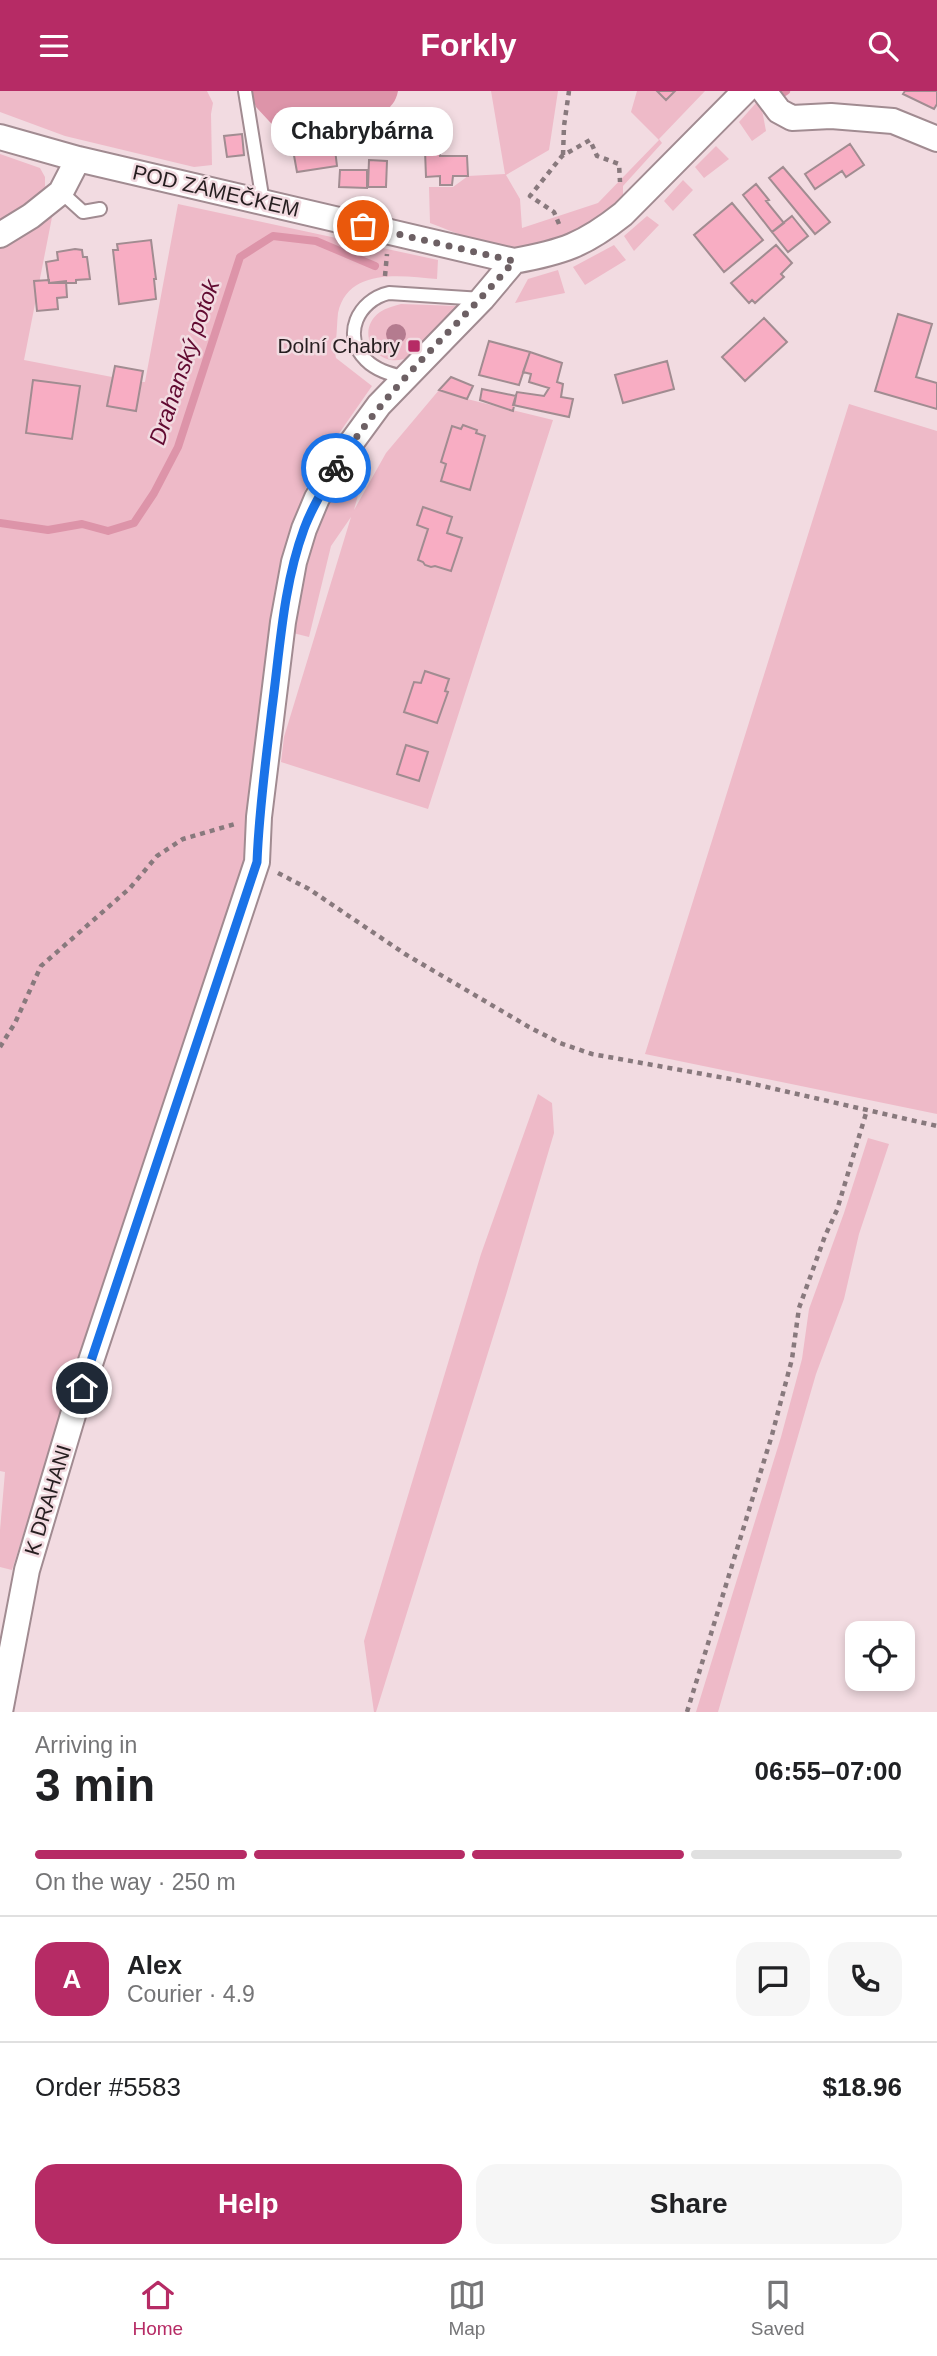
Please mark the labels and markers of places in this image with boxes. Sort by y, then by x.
callout: Chabrybárna [272,107,454,156]
pin [333,196,393,256]
place label: Dolní Chabry [277,334,400,357]
marker: Dolní Chabry [406,338,422,354]
pin [52,1358,112,1418]

